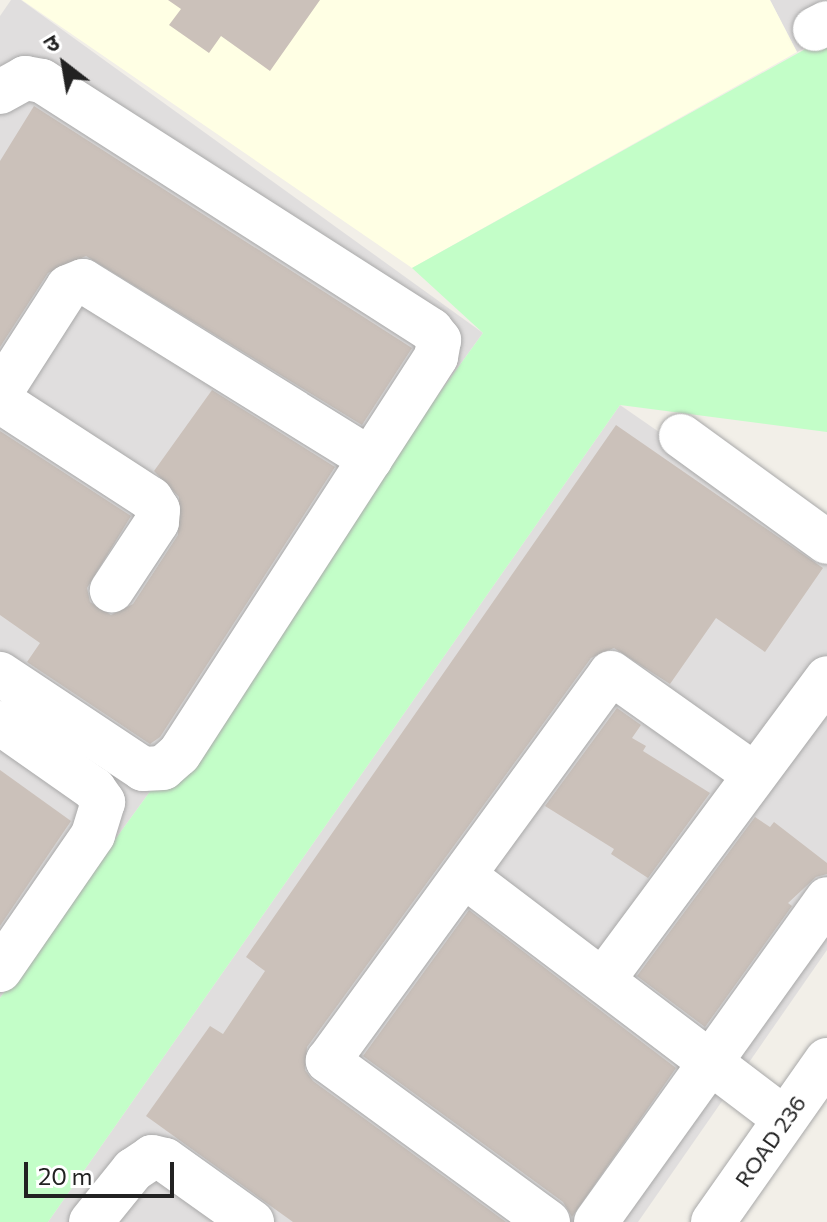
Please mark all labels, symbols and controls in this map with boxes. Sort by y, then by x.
north arrow [24,24,104,104]
text: उ [39,28,64,58]
street label: ROAD 236 [729,1090,811,1192]
scale bar [28,1146,178,1196]
text: 20 m [38,1161,92,1190]

